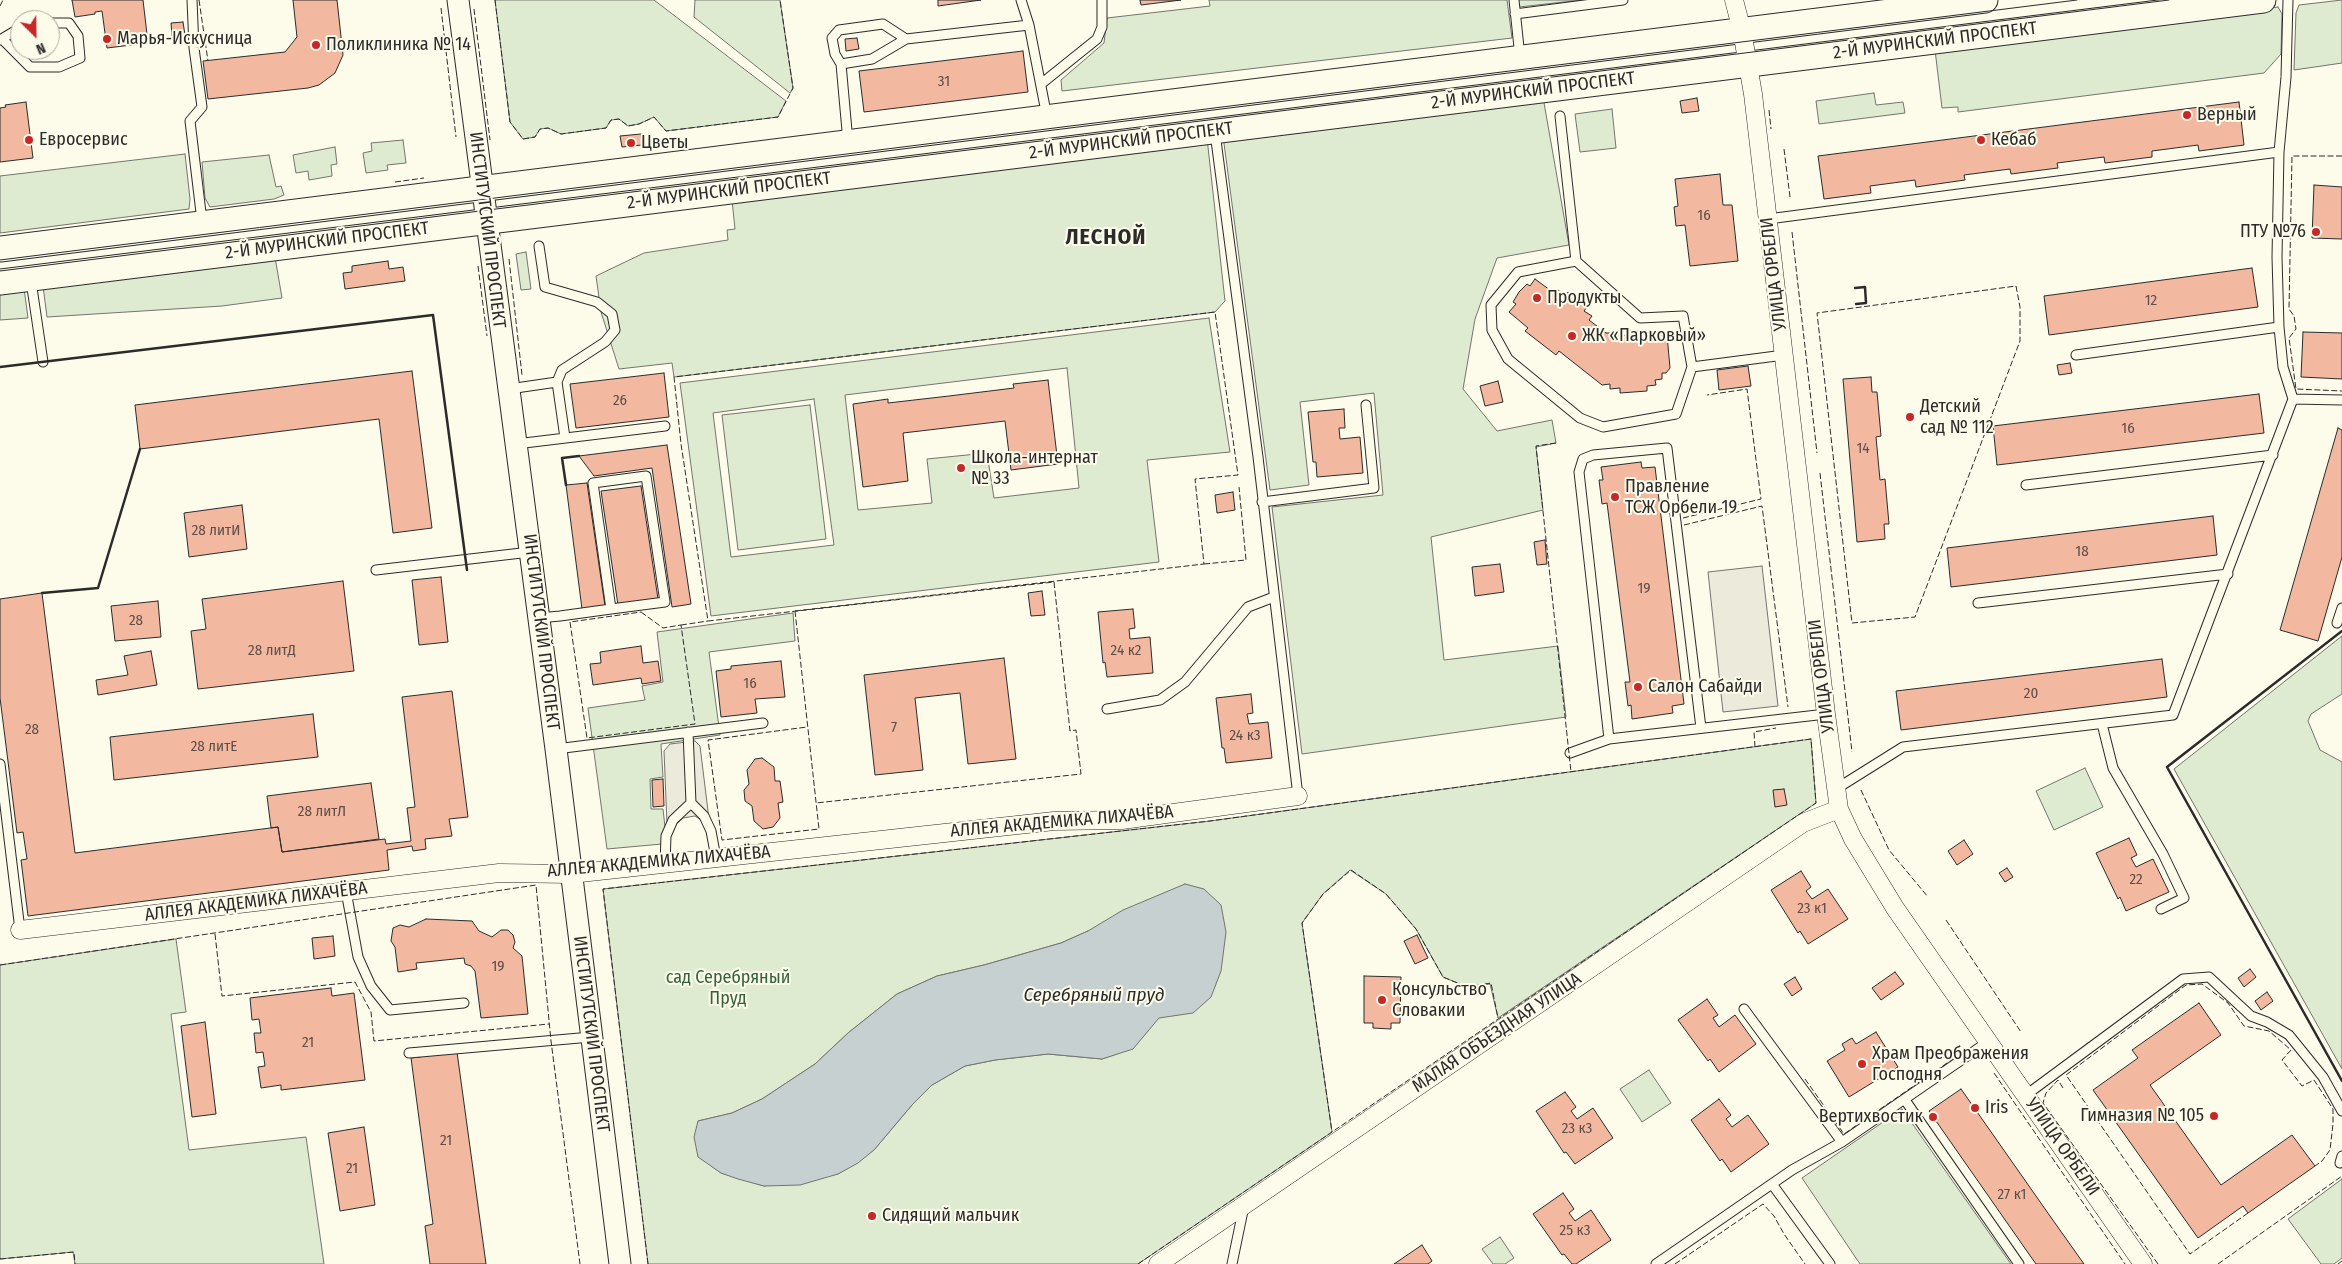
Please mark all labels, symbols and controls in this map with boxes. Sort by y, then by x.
north arrow [10,10,60,60]
street label: 2-Й МУРИНСКИЙ ПРОСПЕКТ [1832,18,2038,64]
place label: Марья-Искусница [117,28,252,50]
marker: Марья-Искусница [101,33,113,45]
place label: Поликлиника № 14 [326,34,471,56]
text: N [33,39,48,58]
marker: Поликлиника № 14 [310,39,322,51]
street label: 2-Й МУРИНСКИЙ ПРОСПЕКТ [1430,68,1636,114]
house number: 31 [938,73,950,91]
place label: Верный [2197,104,2257,126]
marker: Верный [2181,109,2193,121]
street label: 2-Й МУРИНСКИЙ ПРОСПЕКТ [1028,118,1234,164]
place label: Евросервис [39,129,128,151]
place label: Кебаб [1991,129,2037,151]
street label: ИНСТИТУТСКИЙ ПРОСПЕКТ [464,131,510,329]
place label: Цветы [641,132,689,154]
marker: Евросервис [23,134,35,146]
marker: Кебаб [1975,134,1987,146]
marker: Цветы [625,137,637,149]
street label: 2-Й МУРИНСКИЙ ПРОСПЕКТ [626,168,832,214]
house number: 16 [1697,207,1711,225]
street label: УЛИЦА ОРБЕЛИ [1756,216,1792,332]
street label: 2-Й МУРИНСКИЙ ПРОСПЕКТ [224,218,430,264]
place label: ПТУ №76 [2240,221,2306,243]
district label: ЛЕСНОЙ [1065,225,1147,251]
marker: ПТУ №76 [2310,226,2322,238]
place label: Продукты [1547,287,1622,309]
marker: Продукты [1531,292,1543,304]
house number: 12 [2145,292,2157,310]
place label: ЖК «Парковый» [1582,325,1706,347]
marker: ЖК «Парковый» [1566,330,1578,342]
house number: 26 [613,392,627,410]
place label: Детский сад № 112 [1920,396,1994,438]
marker: Детский сад № 112 [1904,411,1916,423]
house number: 16 [2121,420,2135,438]
house number: 14 [1856,440,1870,458]
place label: Школа-интернат № 33 [971,447,1098,489]
marker: Школа-интернат № 33 [955,462,967,474]
place label: Правление ТСЖ Орбели 19 [1625,476,1737,518]
marker: Правление ТСЖ Орбели 19 [1609,491,1621,503]
house number: 28 литИ [192,522,240,540]
street label: ИНСТИТУТСКИЙ ПРОСПЕКТ [518,533,564,731]
house number: 18 [2075,543,2089,561]
house number: 19 [1637,580,1651,598]
house number: 28 [129,612,143,630]
street label: УЛИЦА ОРБЕЛИ [1804,618,1840,734]
house number: 28 литД [248,642,296,660]
house number: 24 к2 [1111,642,1141,660]
house number: 16 [743,675,757,693]
place label: Салон Сабайди [1648,676,1763,698]
marker: Салон Сабайди [1632,681,1644,693]
house number: 20 [2024,685,2038,703]
house number: 7 [891,719,897,737]
house number: 28 [25,721,39,739]
house number: 24 к3 [1230,727,1260,745]
house number: 28 литЕ [191,738,237,756]
street label: АЛЛЕЯ АКАДЕМИКА ЛИХАЧЁВА [949,801,1175,843]
house number: 28 литЛ [298,803,346,821]
street label: АЛЛЕЯ АКАДЕМИКА ЛИХАЧЁВА [546,841,772,883]
house number: 22 [2129,871,2143,889]
street label: АЛЛЕЯ АКАДЕМИКА ЛИХАЧЁВА [143,878,369,926]
house number: 23 к1 [1797,900,1827,918]
street label: ИНСТИТУТСКИЙ ПРОСПЕКТ [568,935,614,1133]
house number: 19 [491,958,505,976]
park label: сад Серебряный Пруд [666,967,790,1010]
street label: МАЛАЯ ОБЪЕЗДНАЯ УЛИЦА [1408,968,1586,1098]
place label: Консульство Словакии [1392,979,1487,1022]
water label: Серебряный пруд [1023,985,1165,1007]
marker: Консульство Словакии [1376,994,1388,1006]
house number: 21 [302,1034,314,1052]
place label: Храм Преображения Господня [1872,1043,2029,1086]
marker: Храм Преображения Господня [1856,1058,1868,1070]
street label: УЛИЦА ОРБЕЛИ [2020,1094,2104,1200]
place label: Iris [1985,1097,2008,1119]
marker: Iris [1969,1102,1981,1114]
place label: Гимназия № 105 [2080,1105,2204,1127]
place label: Вертихвостик [1819,1106,1923,1128]
marker: Гимназия № 105 [2208,1110,2220,1122]
marker: Вертихвостик [1927,1111,1939,1123]
house number: 23 к3 [1562,1120,1592,1138]
house number: 21 [440,1132,452,1150]
house number: 21 [346,1160,358,1178]
house number: 27 к1 [1998,1186,2026,1204]
place label: Сидящий мальчик [882,1205,1019,1227]
marker: Сидящий мальчик [866,1210,878,1222]
house number: 25 к3 [1560,1222,1590,1240]

